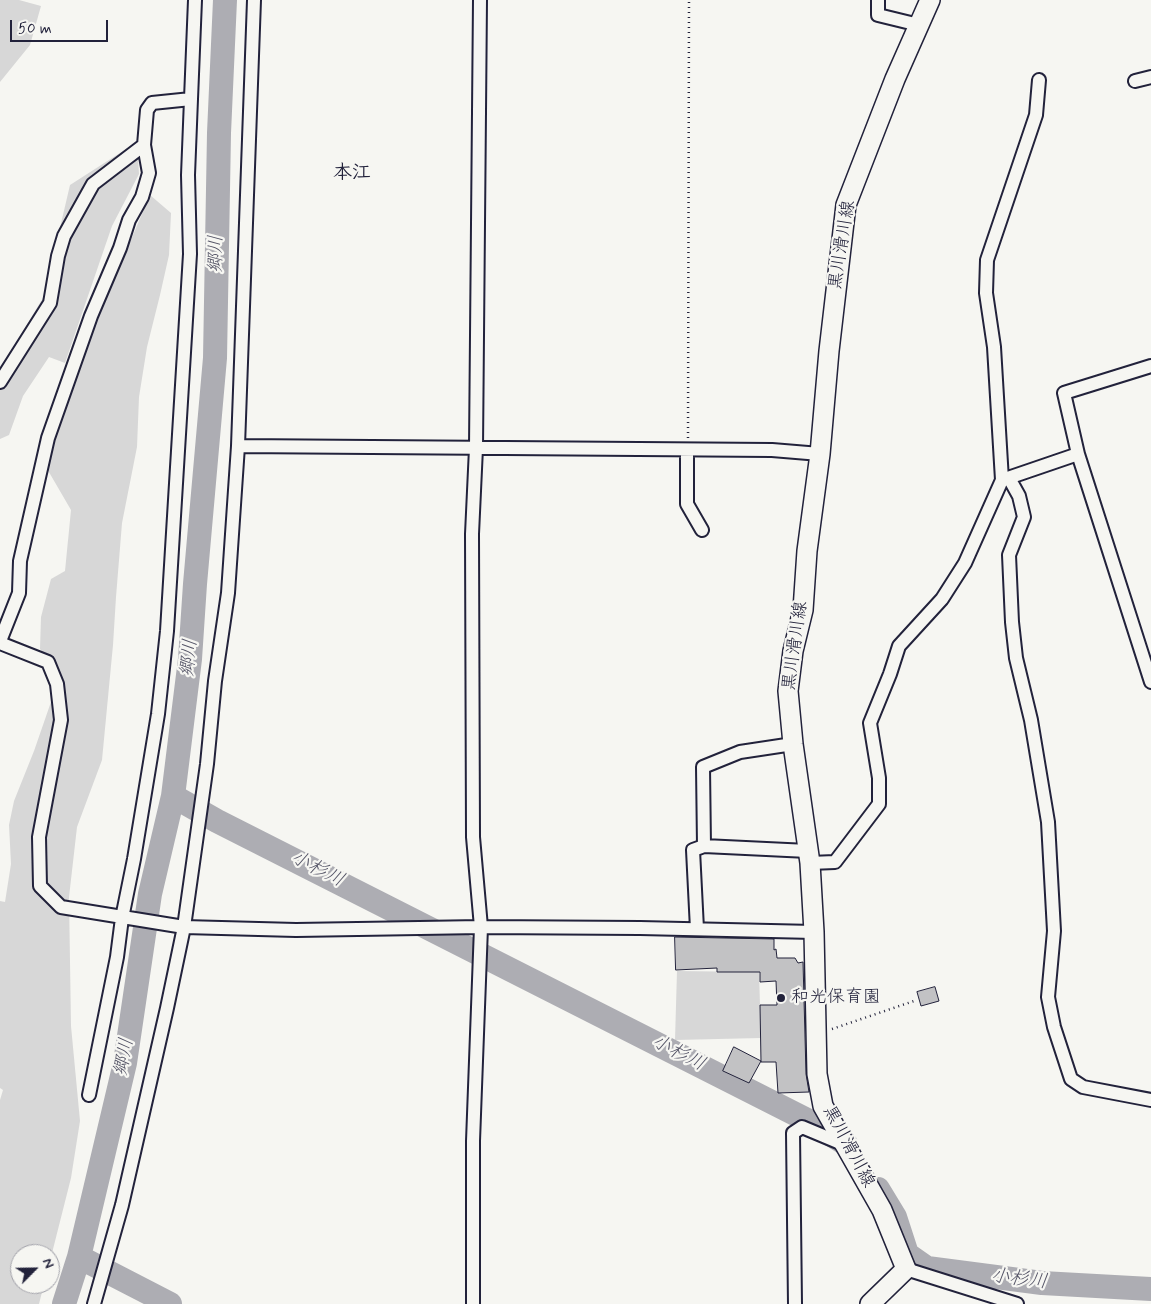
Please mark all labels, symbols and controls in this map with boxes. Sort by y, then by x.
scale bar [12,10,110,42]
text: 50 m [18,19,52,39]
district label: 本江 [333,163,371,185]
street label: 黒川滑川線 [825,199,861,291]
water label: 郷川 [205,235,229,273]
street label: 黒川滑川線 [779,600,813,692]
water label: 郷川 [177,638,203,678]
water label: 小杉川 [286,847,348,893]
place label: 和光保育園 [791,987,881,1009]
marker: 和光保育園 [775,992,787,1004]
water label: 小杉川 [647,1031,709,1077]
water label: 郷川 [110,1036,140,1078]
street label: 黒川滑川線 [817,1102,879,1192]
north arrow [10,1244,60,1294]
text: N [38,1256,58,1271]
water label: 小杉川 [989,1265,1049,1295]

